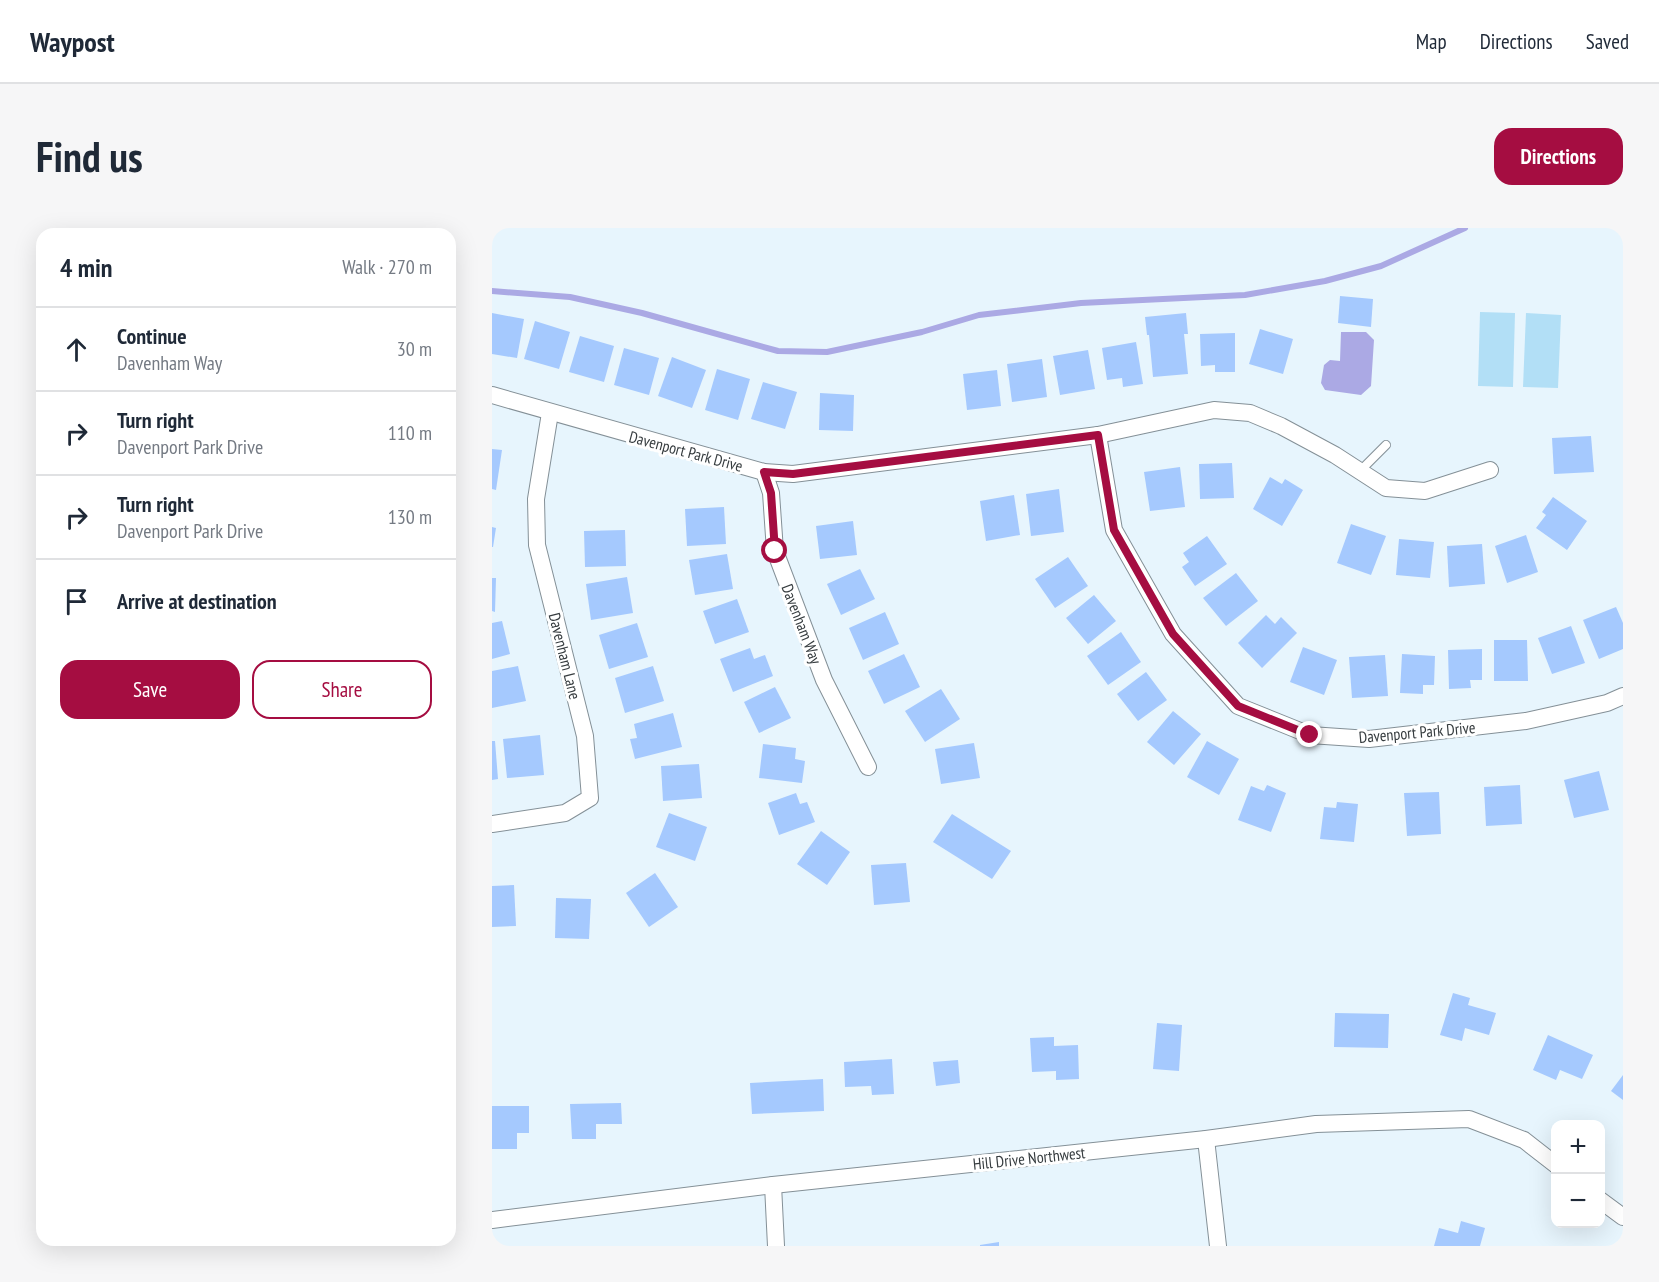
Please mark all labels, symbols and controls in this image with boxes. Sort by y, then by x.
text: Waypost [30,23,115,60]
text: Map [1416,28,1447,55]
text: Directions [1480,28,1553,55]
text: Saved [1586,28,1629,55]
button: Directions [1494,128,1623,185]
text: Find us [36,129,143,184]
text: 4 min [60,251,113,284]
text: Walk · 270 m [342,254,432,280]
text: Continue [117,322,187,350]
icon: ahead [60,333,93,366]
text: 30 m [397,336,432,362]
text: Davenham Way [117,350,222,376]
text: Turn right [117,406,194,434]
icon: right [60,417,93,450]
text: 110 m [388,420,432,446]
street label: Davenport Park Drive [627,426,745,476]
text: Davenport Park Drive [117,434,263,460]
text: Turn right [117,490,194,518]
icon: right [60,501,93,534]
text: 130 m [388,504,432,530]
text: Davenport Park Drive [117,518,263,544]
route start [761,537,787,563]
street label: Davenham Way [778,581,826,667]
icon: arrive [60,585,93,618]
text: Arrive at destination [117,587,277,615]
street label: Davenham Lane [545,611,585,701]
button: Save [60,660,240,719]
button: Share [252,660,432,719]
street label: Davenport Park Drive [1358,717,1476,747]
route end [1296,721,1322,747]
map controls [1551,1120,1605,1228]
button: + [1551,1120,1605,1174]
street label: Hill Drive Northwest [972,1142,1087,1174]
button: − [1551,1174,1605,1228]

